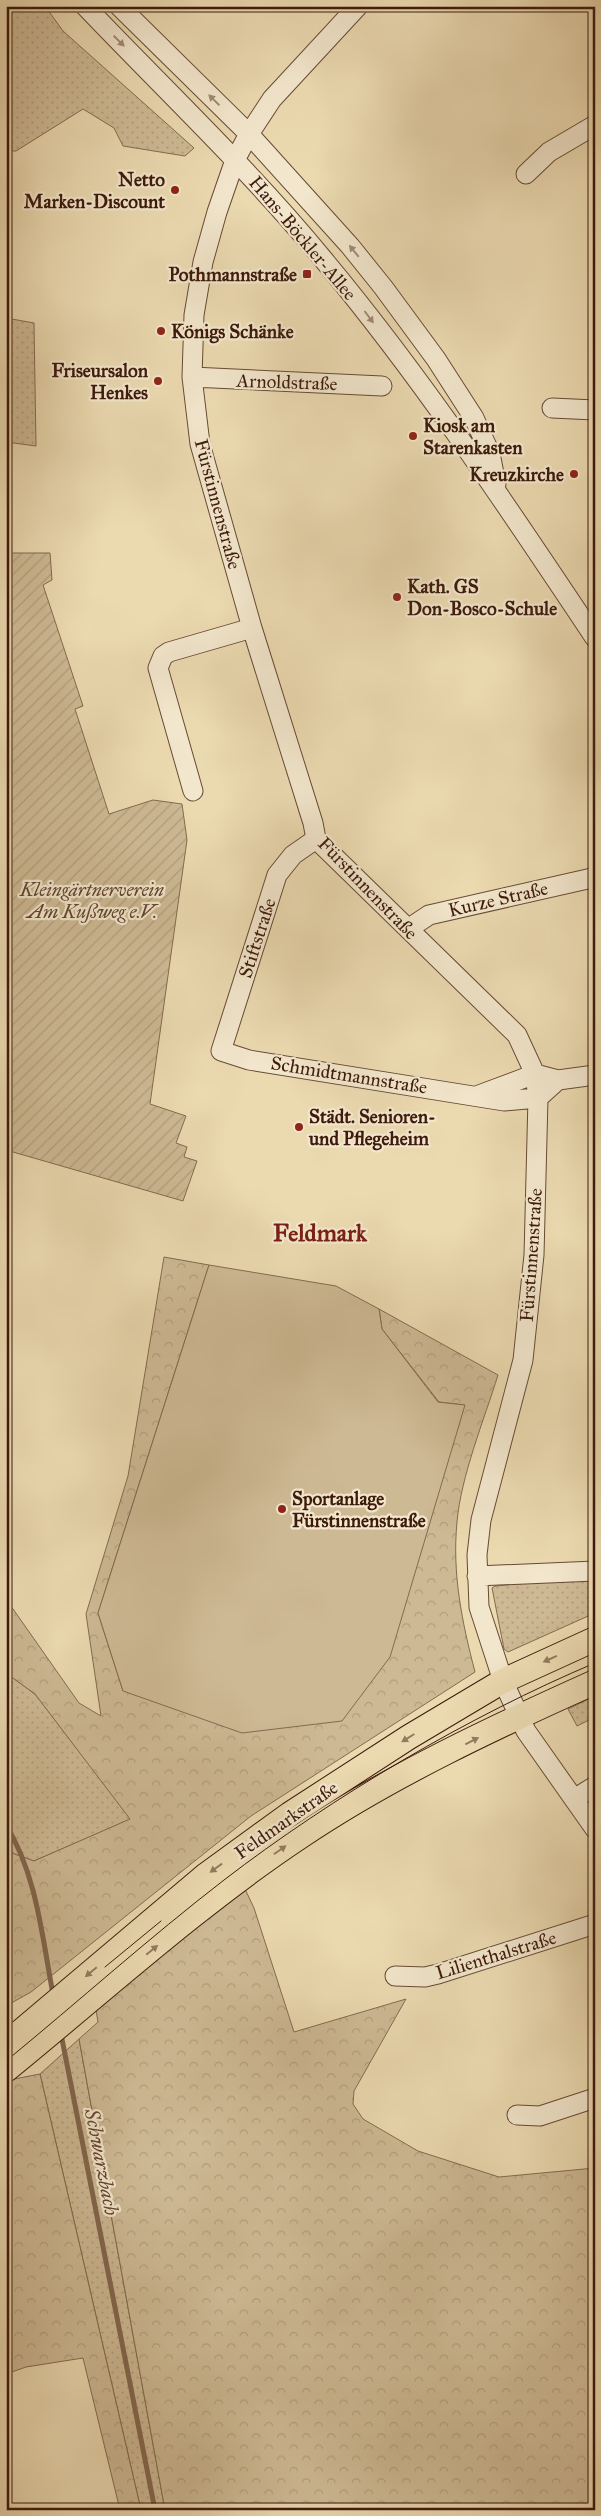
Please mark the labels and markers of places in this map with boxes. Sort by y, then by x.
place label: Netto Marken-Discount [24,168,165,213]
marker: Netto Marken-Discount [169,184,181,196]
place label: Pothmannstraße [168,263,297,286]
marker: Pothmannstraße [301,268,313,280]
place label: Königs Schänke [171,320,294,344]
marker: Königs Schänke [155,325,167,337]
place label: Friseursalon Henkes [52,359,149,404]
marker: Friseursalon Henkes [152,375,164,387]
place label: Kiosk am Starenkasten [423,414,523,459]
marker: Kiosk am Starenkasten [407,430,419,442]
place label: Kreuzkirche [469,463,564,486]
marker: Kreuzkirche [568,468,580,480]
place label: Kath. GS Don-Bosco-Schule [407,575,557,620]
marker: Kath. GS Don-Bosco-Schule [391,591,403,603]
place label: Städt. Senioren- und Pflegeheim [308,1105,436,1151]
marker: Städt. Senioren- und Pflegeheim [293,1121,305,1133]
place label: Sportanlage Fürstinnenstraße [292,1487,426,1532]
marker: Sportanlage Fürstinnenstraße [276,1503,288,1515]

